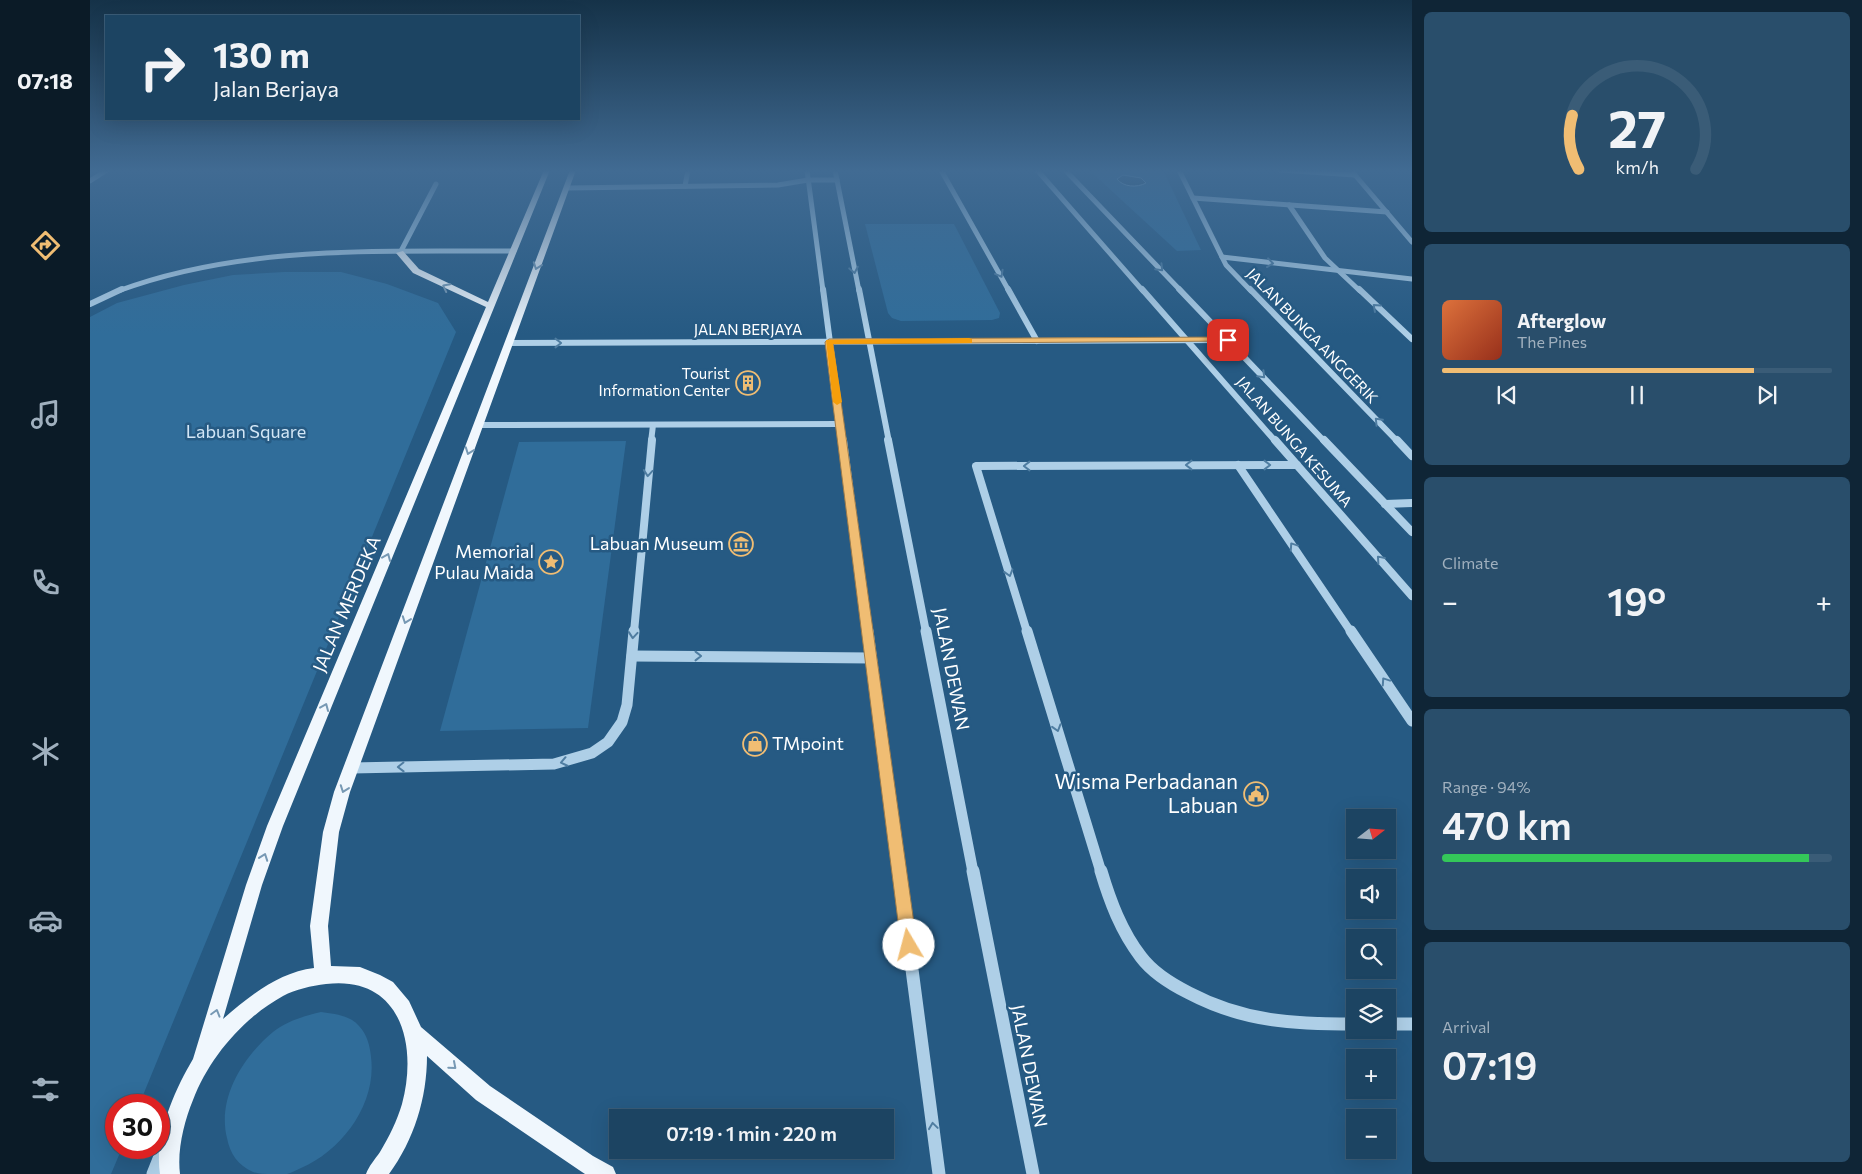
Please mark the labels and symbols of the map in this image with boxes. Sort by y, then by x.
one-way arrow [1266,257,1274,268]
one-way arrow [533,261,544,270]
one-way arrow [1154,263,1163,272]
street label: JALAN BUNGA ANGGERIK [1243,264,1382,407]
one-way arrow [849,265,859,274]
one-way arrow [993,268,1003,277]
one-way arrow [442,282,451,293]
one-way arrow [1372,304,1381,313]
pin [1207,319,1249,361]
street label: JALAN BERJAYA [694,320,802,338]
one-way arrow [554,338,562,348]
place label: Tourist Information Center [599,364,730,399]
one-way arrow [1256,369,1265,378]
building icon: Tourist Information Center [735,370,761,396]
street label: JALAN BUNGA KESUMA [1233,372,1356,510]
one-way arrow [1375,418,1384,427]
park label: Labuan Square [186,420,306,442]
one-way arrow [465,447,475,455]
one-way arrow [1185,460,1192,470]
one-way arrow [1264,460,1272,470]
one-way arrow [1022,461,1030,471]
one-way arrow [643,469,654,477]
museum icon: Labuan Museum [728,531,754,557]
street label: JALAN MERDEKA [307,532,385,675]
place label: Labuan Museum [590,532,724,554]
place label: Memorial Pulau Maida [434,540,534,583]
one-way arrow [1290,542,1299,552]
place icon: Memorial Pulau Maida [538,549,564,575]
one-way arrow [381,553,392,562]
one-way arrow [1377,556,1386,565]
one-way arrow [1003,568,1013,576]
street label: JALAN DEWAN [929,606,975,732]
one-way arrow [402,615,413,624]
one-way arrow [628,631,639,639]
one-way arrow [694,651,702,662]
one-way arrow [1381,677,1391,686]
one-way arrow [318,703,329,712]
one-way arrow [1051,723,1061,731]
shop icon: TMpoint [742,731,768,757]
place label: TMpoint [772,732,844,754]
one-way arrow [559,756,568,766]
one-way arrow [397,762,405,772]
place label: Wisma Perbadanan Labuan [1054,768,1238,817]
public building icon: Wisma Perbadanan Labuan [1243,781,1269,807]
one-way arrow [340,784,350,793]
north arrow [1346,809,1396,859]
one-way arrow [258,854,268,862]
position arrow [882,918,934,970]
street label: JALAN DEWAN [1007,1003,1053,1129]
one-way arrow [210,1009,220,1017]
one-way arrow [447,1061,456,1070]
speed limit sign: 30 [105,1094,170,1159]
one-way arrow [928,1121,939,1129]

